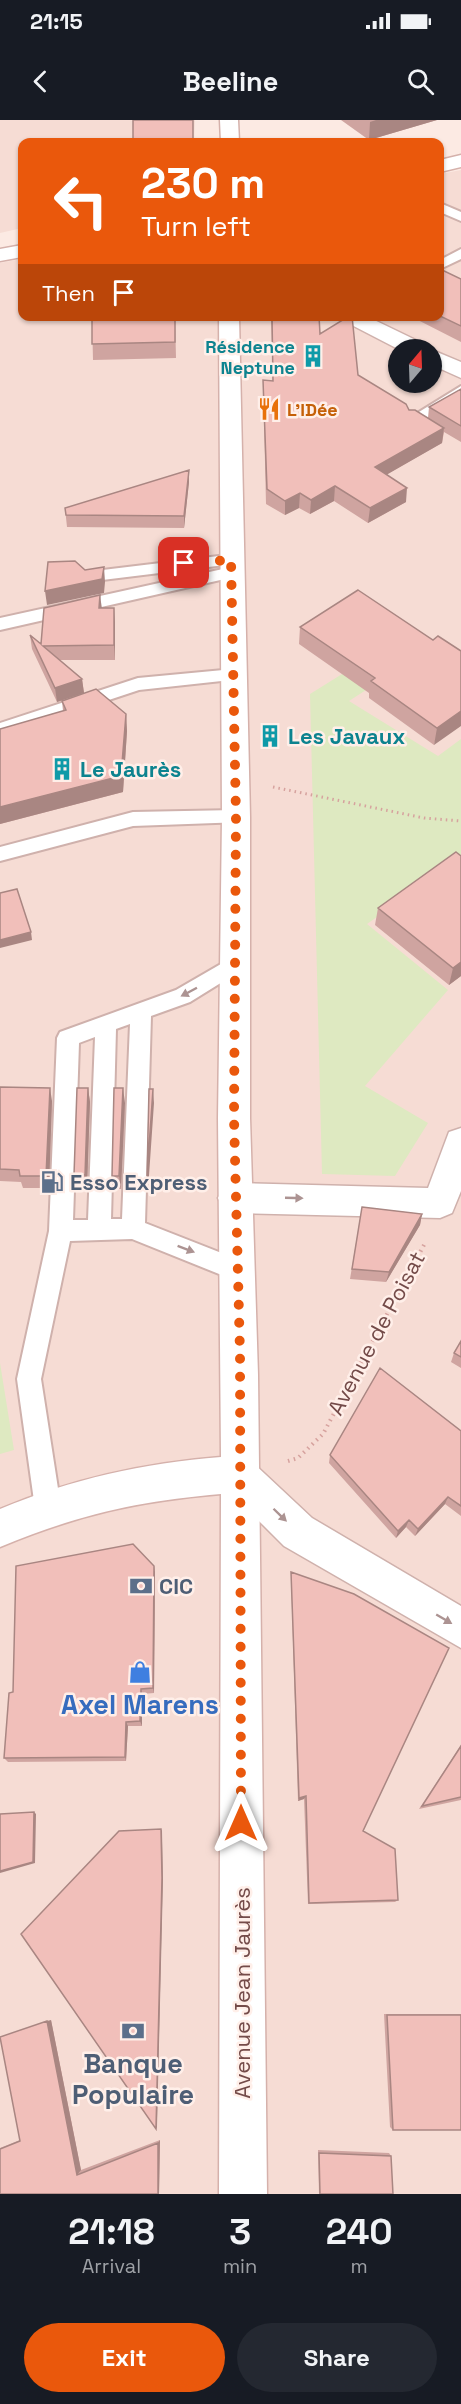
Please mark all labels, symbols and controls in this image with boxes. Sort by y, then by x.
text: 21:15 [30,7,83,35]
text: Beeline [183,64,278,99]
icon: back [24,65,57,98]
icon: search [404,65,437,98]
text: 230 m [141,157,265,210]
icon: left [42,162,120,240]
text: Turn left [141,209,251,244]
icon: arrive [107,276,140,309]
text: Then [42,279,95,307]
place label: Résidence Neptune [205,335,295,379]
north arrow [388,339,442,393]
map controls [388,339,442,393]
building icon: Résidence Neptune [300,343,326,369]
restaurant icon: L'IDée [256,396,282,422]
place label: L'IDée [287,398,338,421]
pin [158,537,209,588]
icon: arrive [167,546,200,579]
place label: Les Javaux [288,722,405,750]
building icon: Les Javaux [257,723,283,749]
place label: Le Jaurès [80,755,181,783]
building icon: Le Jaurès [49,756,75,782]
one-way arrow [181,987,198,997]
place label: Esso Express [70,1168,208,1196]
fuel station icon: Esso Express [39,1169,65,1195]
one-way arrow [284,1194,303,1203]
one-way arrow [178,1244,196,1254]
street label: Avenue de Poisat [321,1246,431,1420]
one-way arrow [273,1507,287,1521]
place label: CIC [159,1572,193,1600]
bank icon: CIC [128,1573,154,1599]
one-way arrow [436,1614,453,1624]
shop icon: Axel Marens [127,1659,153,1685]
place label: Axel Marens [61,1687,219,1722]
position arrow [209,1791,273,1855]
street label: Avenue Jean Jaurès [228,1887,256,2099]
bank icon: Banque Populaire [120,2018,146,2044]
place label: Banque Populaire [72,2046,194,2112]
text: 21:18 [68,2209,155,2255]
text: 3 [229,2209,251,2255]
text: 240 [326,2209,393,2255]
text: Arrival [82,2253,141,2279]
text: min [223,2253,257,2279]
text: m [351,2253,368,2279]
button: Exit [24,2323,225,2392]
button: Share [237,2323,437,2392]

